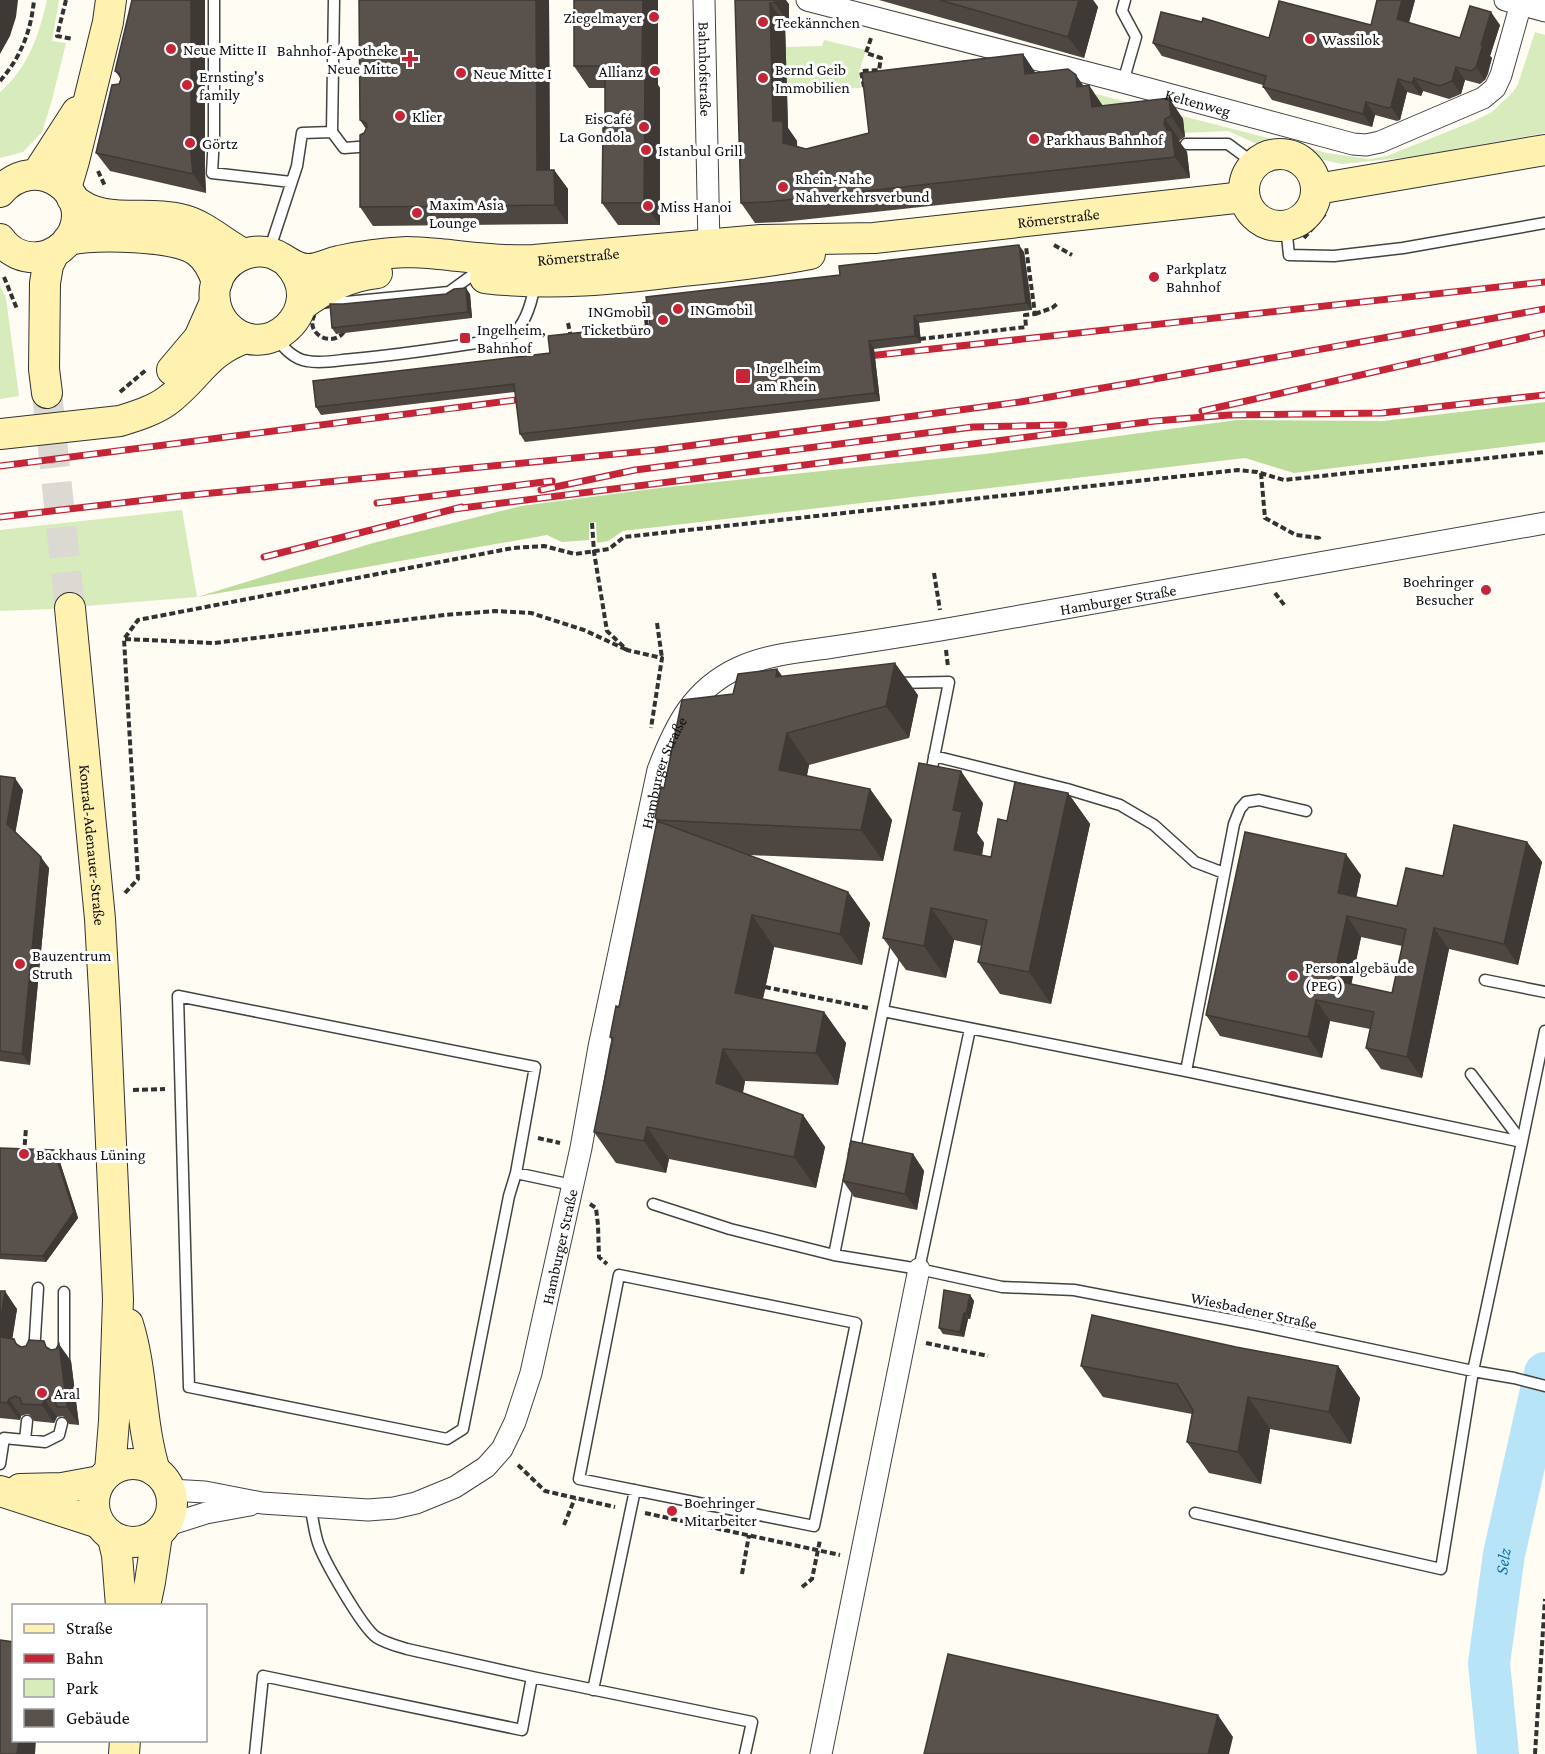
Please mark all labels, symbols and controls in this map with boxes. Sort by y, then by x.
place label: Ziegelmayer [563,9,642,27]
marker: Ziegelmayer [647,10,661,24]
place label: Teekännchen [775,14,860,31]
marker: Teekännchen [756,15,770,29]
street label: Bahnhofstraße [695,21,714,117]
place label: Wassilok [1322,31,1380,48]
marker: Wassilok [1303,32,1317,46]
place label: Neue Mitte II [183,41,267,58]
marker: Neue Mitte II [164,42,178,56]
place label: Bahnhof-Apotheke Neue Mitte [277,42,398,77]
marker: Bahnhof-Apotheke Neue Mitte [403,52,417,66]
place label: Bernd Geib Immobilien [775,61,850,96]
place label: Allianz [599,63,643,80]
marker: Allianz [648,64,662,78]
place label: Neue Mitte I [473,65,552,82]
marker: Neue Mitte I [454,66,468,80]
place label: Ernsting's family [199,68,264,104]
marker: Bernd Geib Immobilien [756,71,770,85]
marker: Ernsting's family [180,78,194,92]
street label: Keltenweg [1163,86,1233,121]
place label: Klier [412,108,443,125]
marker: Klier [393,109,407,123]
place label: EisCafé La Gondola [559,110,633,145]
marker: EisCafé La Gondola [637,120,651,134]
place label: Parkhaus Bahnhof [1046,131,1164,148]
marker: Parkhaus Bahnhof [1027,132,1041,146]
place label: Görtz [202,135,238,152]
marker: Görtz [183,136,197,150]
place label: Istanbul Grill [658,142,743,159]
marker: Istanbul Grill [639,143,653,157]
place label: Rhein-Nahe Nahverkehrsverbund [795,170,930,205]
marker: Rhein-Nahe Nahverkehrsverbund [776,180,790,194]
place label: Maxim Asia Lounge [429,196,505,232]
place label: Miss Hanoi [660,198,732,215]
marker: Miss Hanoi [641,199,655,213]
street label: Römerstraße [1017,205,1100,231]
marker: Maxim Asia Lounge [410,206,424,220]
street label: Römerstraße [536,245,620,269]
place label: Parkplatz Bahnhof [1166,260,1227,295]
marker: Parkplatz Bahnhof [1147,270,1161,284]
place label: INGmobil [690,301,753,318]
marker: INGmobil [671,302,685,316]
place label: INGmobil Ticketbüro [582,303,651,338]
marker: INGmobil Ticketbüro [656,313,670,327]
place label: Ingelheim, Bahnhof [477,321,546,356]
marker: Ingelheim, Bahnhof [458,331,472,345]
place label: Ingelheim am Rhein [756,359,821,394]
marker: Ingelheim am Rhein [734,367,752,385]
place label: Boehringer Besucher [1403,573,1474,608]
street label: Hamburger Straße [1059,581,1178,618]
marker: Boehringer Besucher [1479,583,1493,597]
street label: Hamburger Straße [638,713,690,830]
street label: Konrad-Adenauer-Straße [76,764,108,926]
place label: Bauzentrum Struth [32,947,112,982]
marker: Bauzentrum Struth [13,957,27,971]
place label: Personalgebäude (PEG) [1305,959,1414,995]
marker: Personalgebäude (PEG) [1286,969,1300,983]
place label: Backhaus Lüning [36,1146,146,1164]
marker: Backhaus Lüning [17,1147,31,1161]
street label: Hamburger Straße [538,1187,581,1306]
street label: Wiesbadener Straße [1189,1289,1319,1332]
place label: Aral [54,1385,80,1402]
marker: Aral [35,1386,49,1400]
place label: Boehringer Mitarbeiter [684,1494,757,1529]
marker: Boehringer Mitarbeiter [665,1504,679,1518]
water label: Selz [1491,1546,1515,1576]
legend [12,1604,207,1742]
text: Straße [66,1618,113,1638]
text: Bahn [66,1648,104,1668]
text: Park [66,1678,98,1698]
text: Gebäude [66,1708,130,1728]

